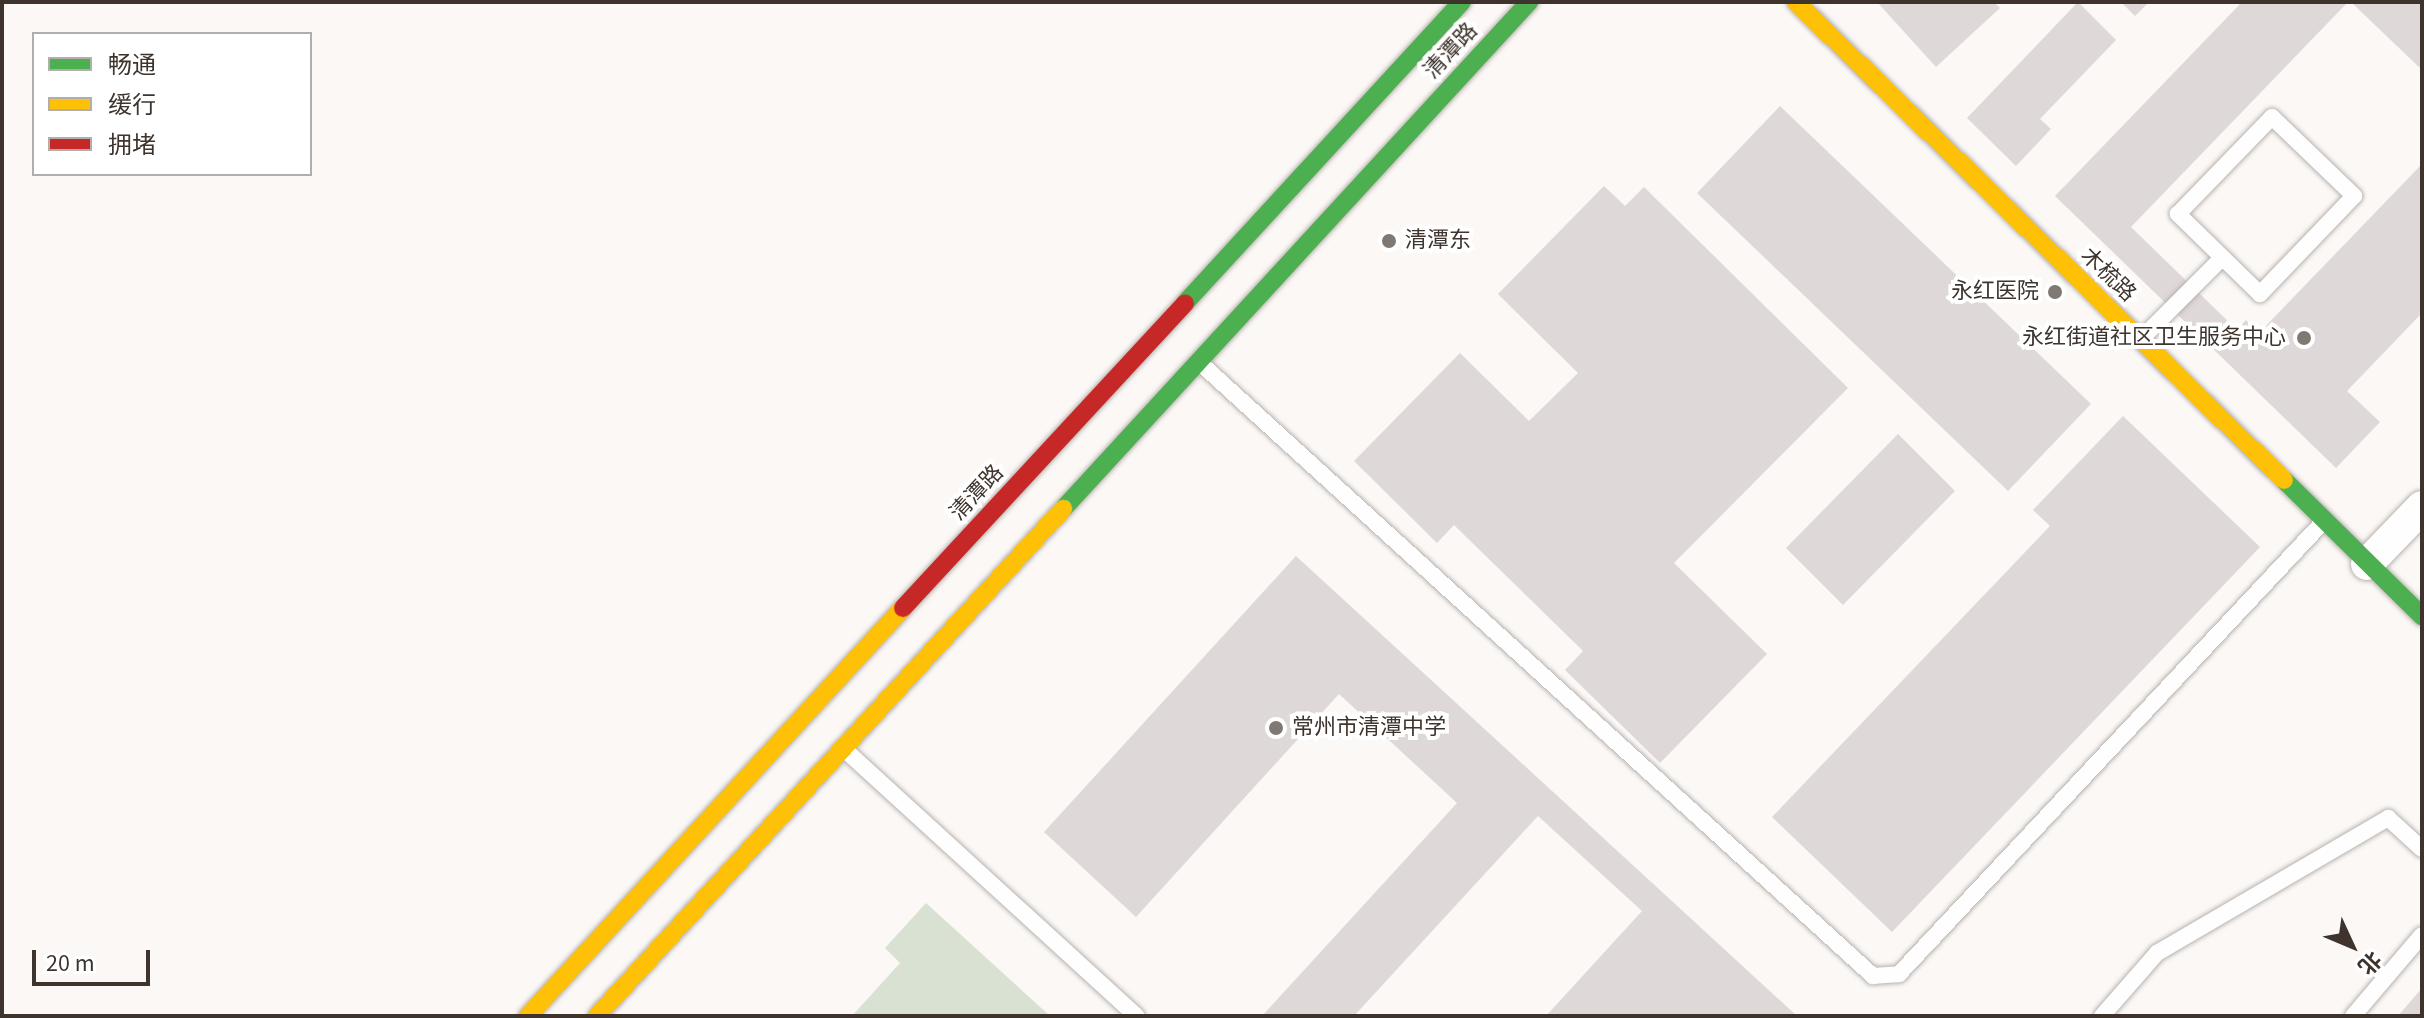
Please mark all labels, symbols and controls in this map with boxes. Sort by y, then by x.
street label: 清潭路 [1419,18,1483,84]
legend [32,32,312,176]
text: 畅通 [108,48,156,83]
text: 缓行 [108,88,156,123]
text: 拥堵 [108,128,156,163]
place label: 清潭东 [1405,228,1471,254]
marker: 清潭东 [1380,232,1398,250]
street label: 木梳路 [2075,243,2141,307]
place label: 永红医院 [1951,279,2039,305]
marker: 永红医院 [2046,283,2064,301]
place label: 永红街道社区卫生服务中心 [2022,325,2286,351]
marker: 永红街道社区卫生服务中心 [2293,327,2315,349]
street label: 清潭路 [945,460,1009,526]
place label: 常州市清潭中学 [1292,715,1446,741]
marker: 常州市清潭中学 [1267,719,1285,737]
north arrow [2312,906,2392,986]
scale bar [36,934,154,984]
text: 北 [2350,944,2388,982]
text: 20 m [46,946,95,981]

